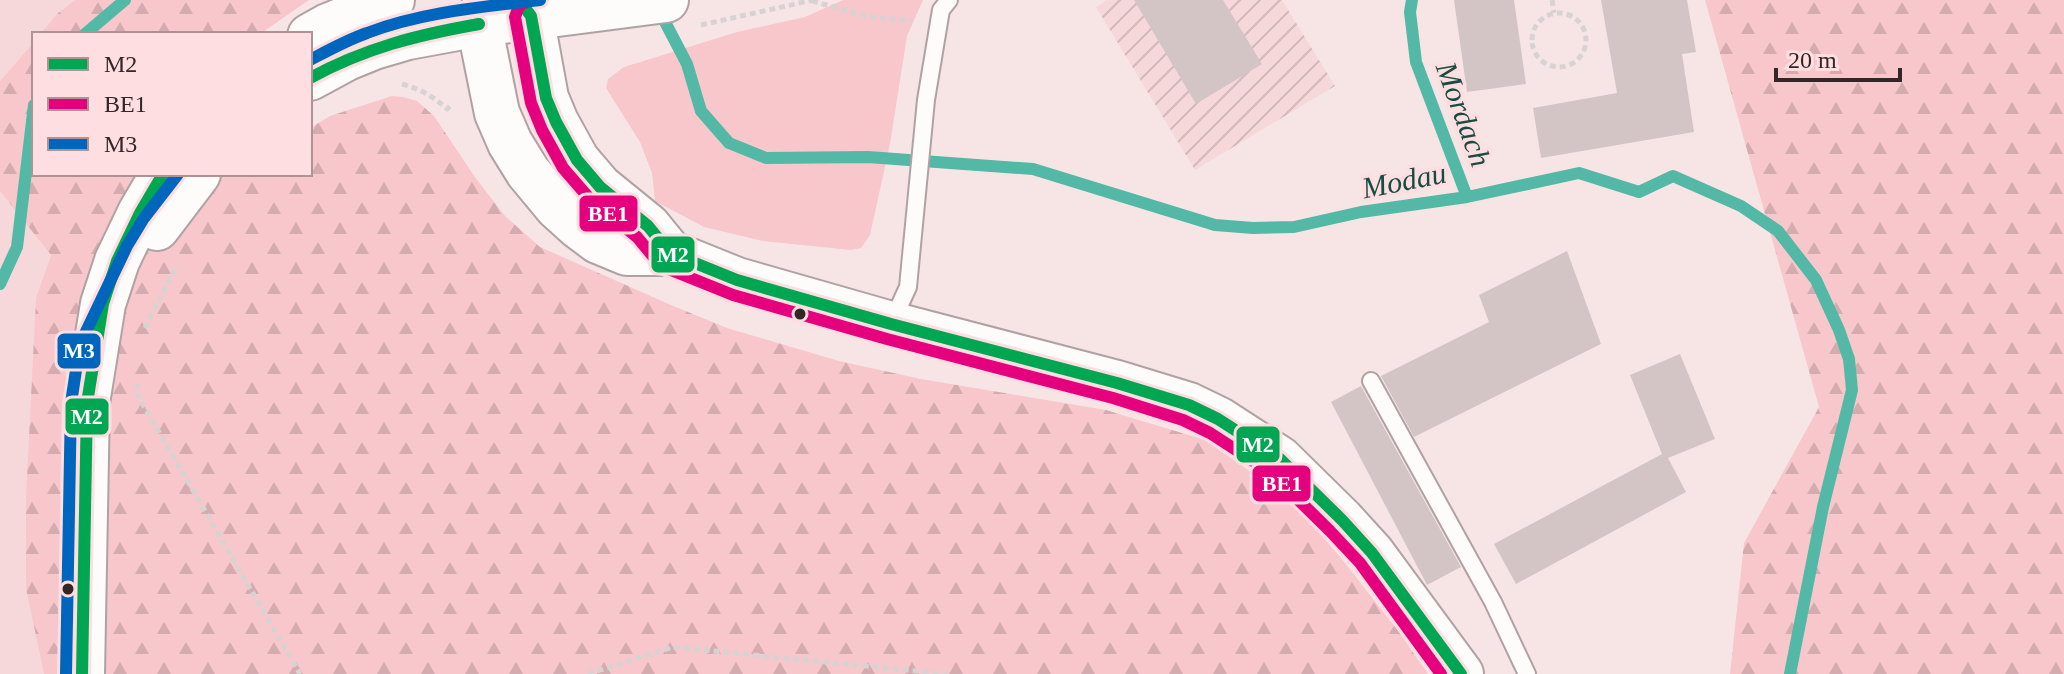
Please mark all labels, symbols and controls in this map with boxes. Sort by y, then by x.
legend [32,32,312,176]
scale bar [1776,32,1900,82]
text: 20 m [1788,47,1837,73]
text: M2 [104,51,137,77]
water label: Mordach [1430,56,1498,171]
text: BE1 [104,91,147,117]
text: M3 [104,131,137,157]
water label: Modau [1358,156,1449,204]
line badge: BE1 [578,194,639,233]
text: BE1 [588,201,628,226]
line badge: M2 [650,235,696,274]
text: M2 [657,242,689,267]
unlabelled marker [792,306,808,322]
line badge: M3 [56,332,102,370]
text: M3 [63,338,95,363]
line badge: M2 [64,397,110,436]
text: M2 [71,404,103,429]
line badge: M2 [1235,425,1281,464]
text: M2 [1242,432,1274,457]
line badge: BE1 [1251,464,1312,503]
text: BE1 [1262,471,1302,496]
unlabelled marker [60,581,76,597]

